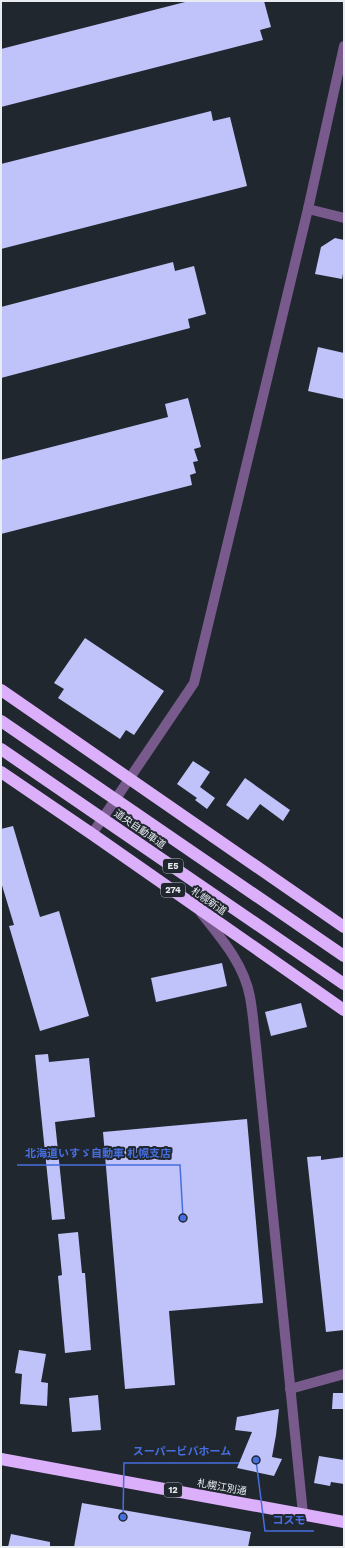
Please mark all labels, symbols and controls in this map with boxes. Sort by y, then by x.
street label: 道央自動車道 [112,807,168,851]
road number: E5 [163,859,183,873]
road number: 274 [161,883,185,897]
street label: 札幌新道 [189,885,229,917]
callout: 北海道いすゞ自動車 札幌支店 [17,1142,180,1165]
text: 北海道いすゞ自動車 札幌支店 [25,1147,171,1160]
callout: スーパービバホーム [124,1440,239,1463]
text: スーパービバホーム [133,1445,231,1458]
street label: 札幌江別通 [196,1477,248,1497]
road number: 12 [164,1483,182,1497]
callout: コスモ [265,1508,314,1531]
text: コスモ [273,1514,306,1527]

